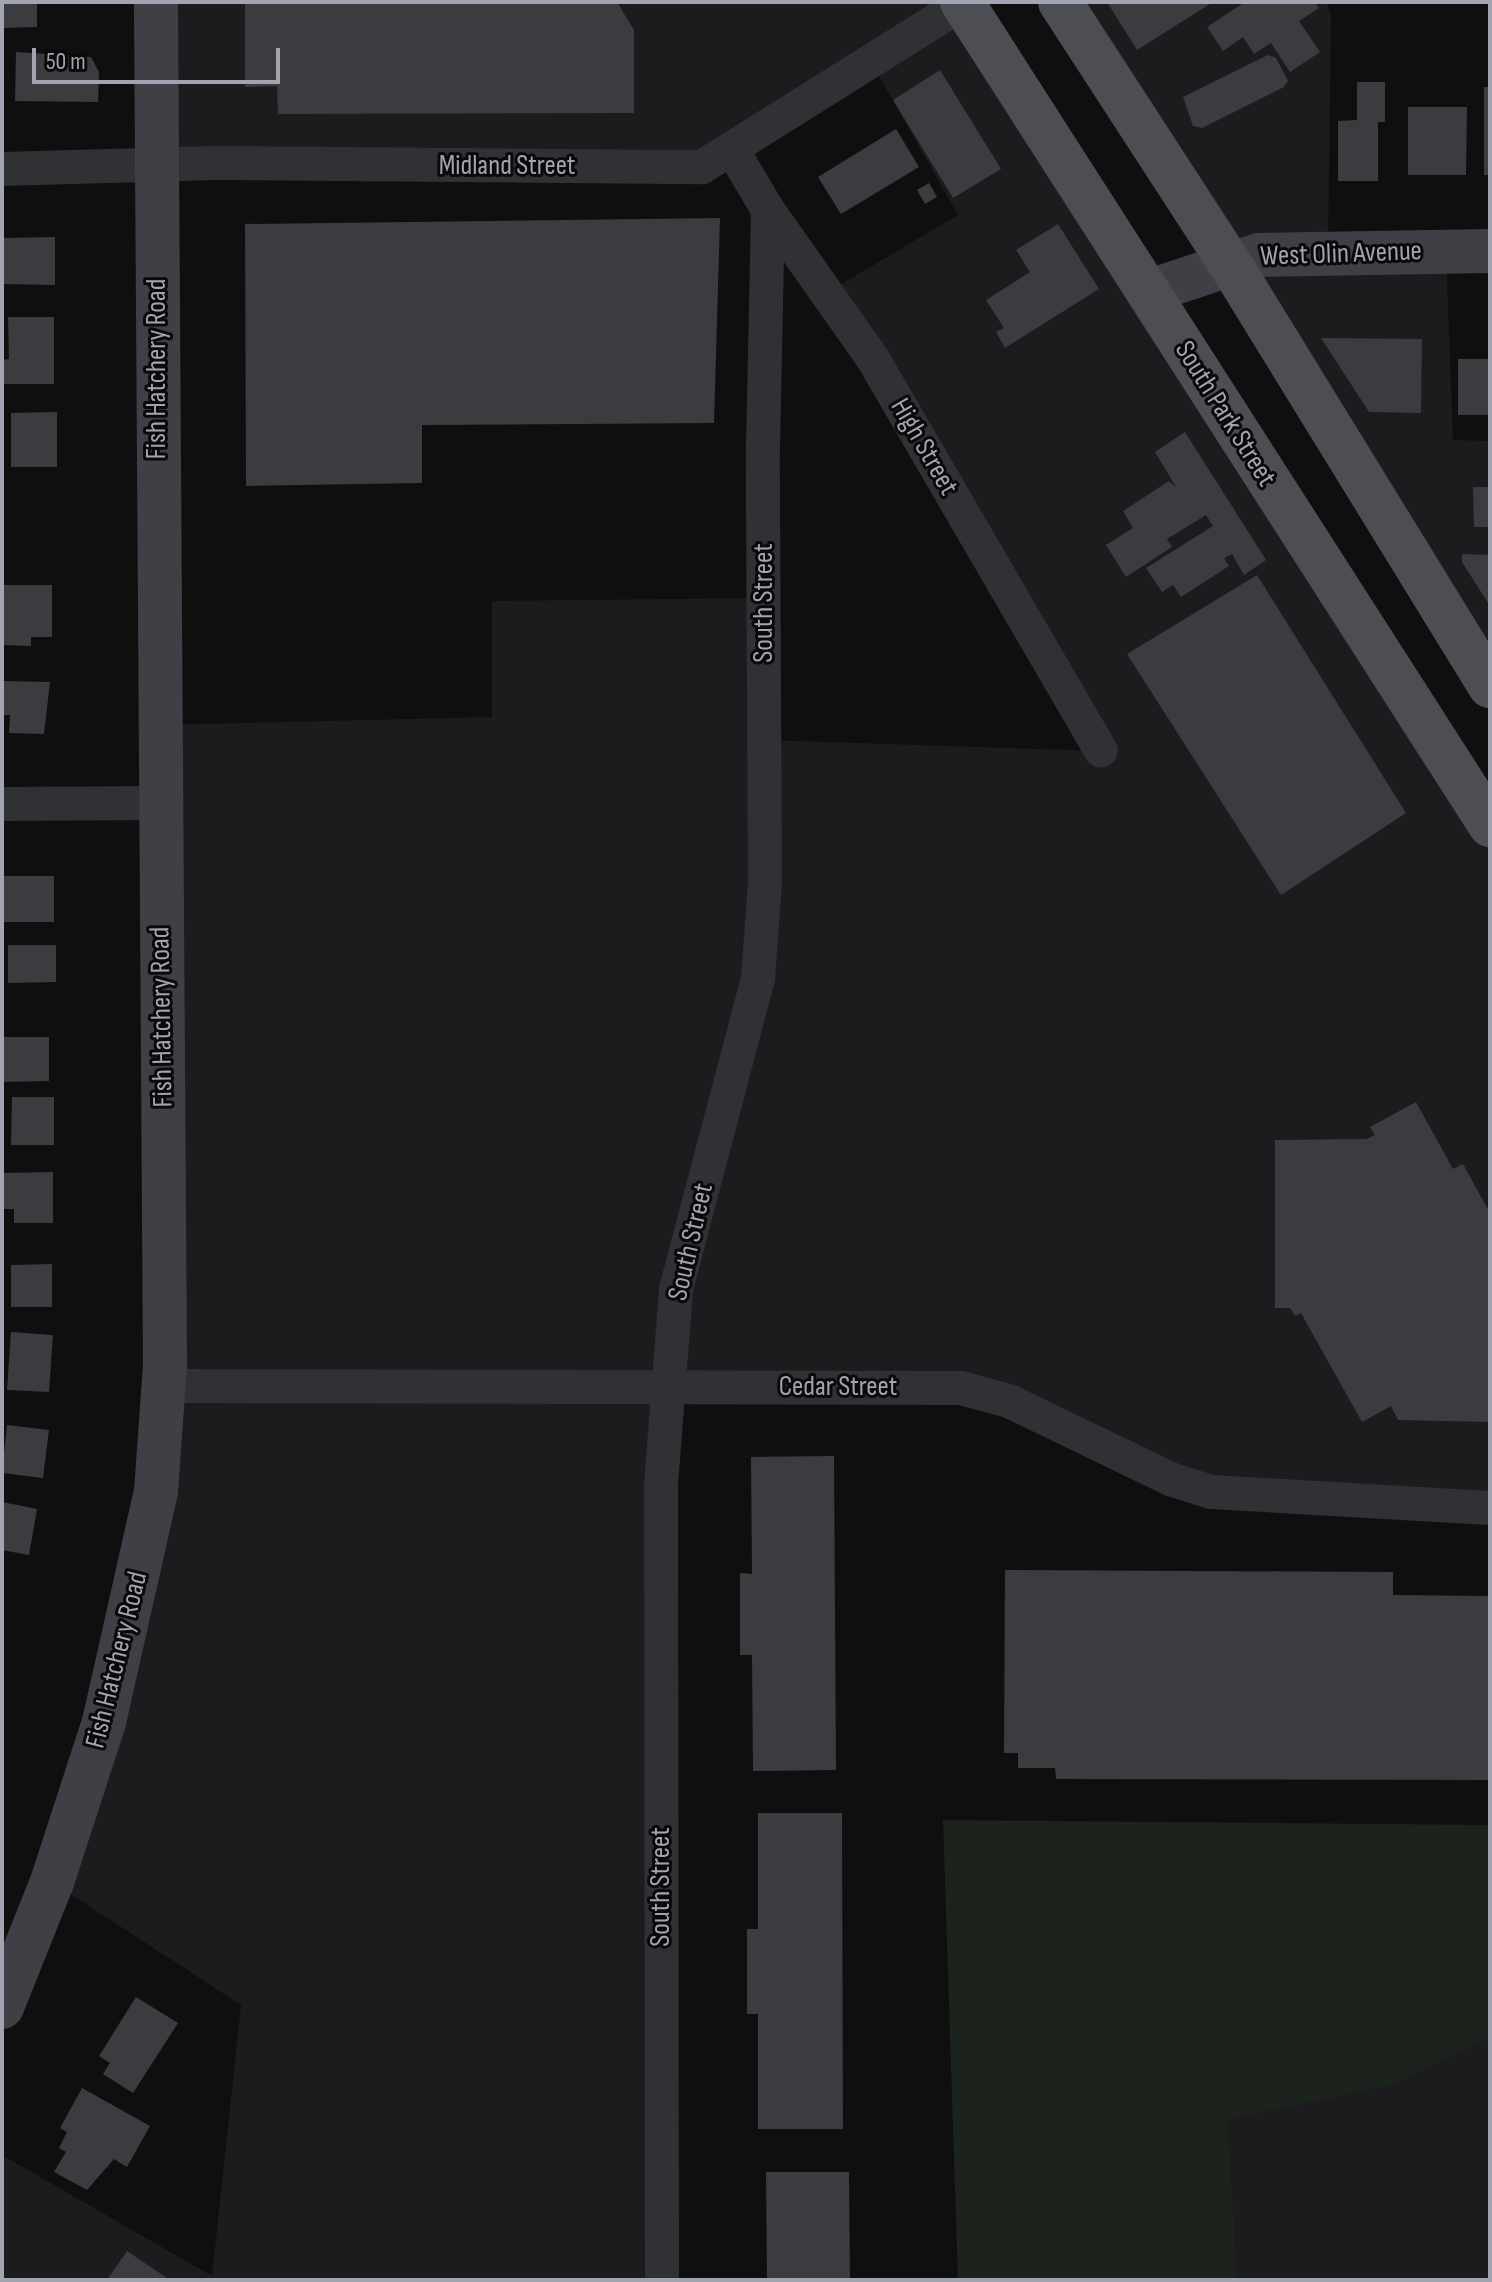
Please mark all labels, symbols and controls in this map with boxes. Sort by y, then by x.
scale bar [36,32,284,82]
text: 50 m [46,47,86,76]
street label: Midland Street [439,149,575,183]
street label: West Olin Avenue [1260,234,1422,274]
street label: Fish Hatchery Road [140,279,174,459]
street label: South Park Street [1167,335,1283,493]
street label: High Street [883,393,965,501]
street label: South Street [747,543,781,663]
street label: Fish Hatchery Road [144,926,180,1108]
street label: South Street [661,1180,721,1304]
street label: Cedar Street [779,1370,897,1404]
street label: Fish Hatchery Road [79,1568,155,1752]
street label: South Street [644,1827,678,1947]

